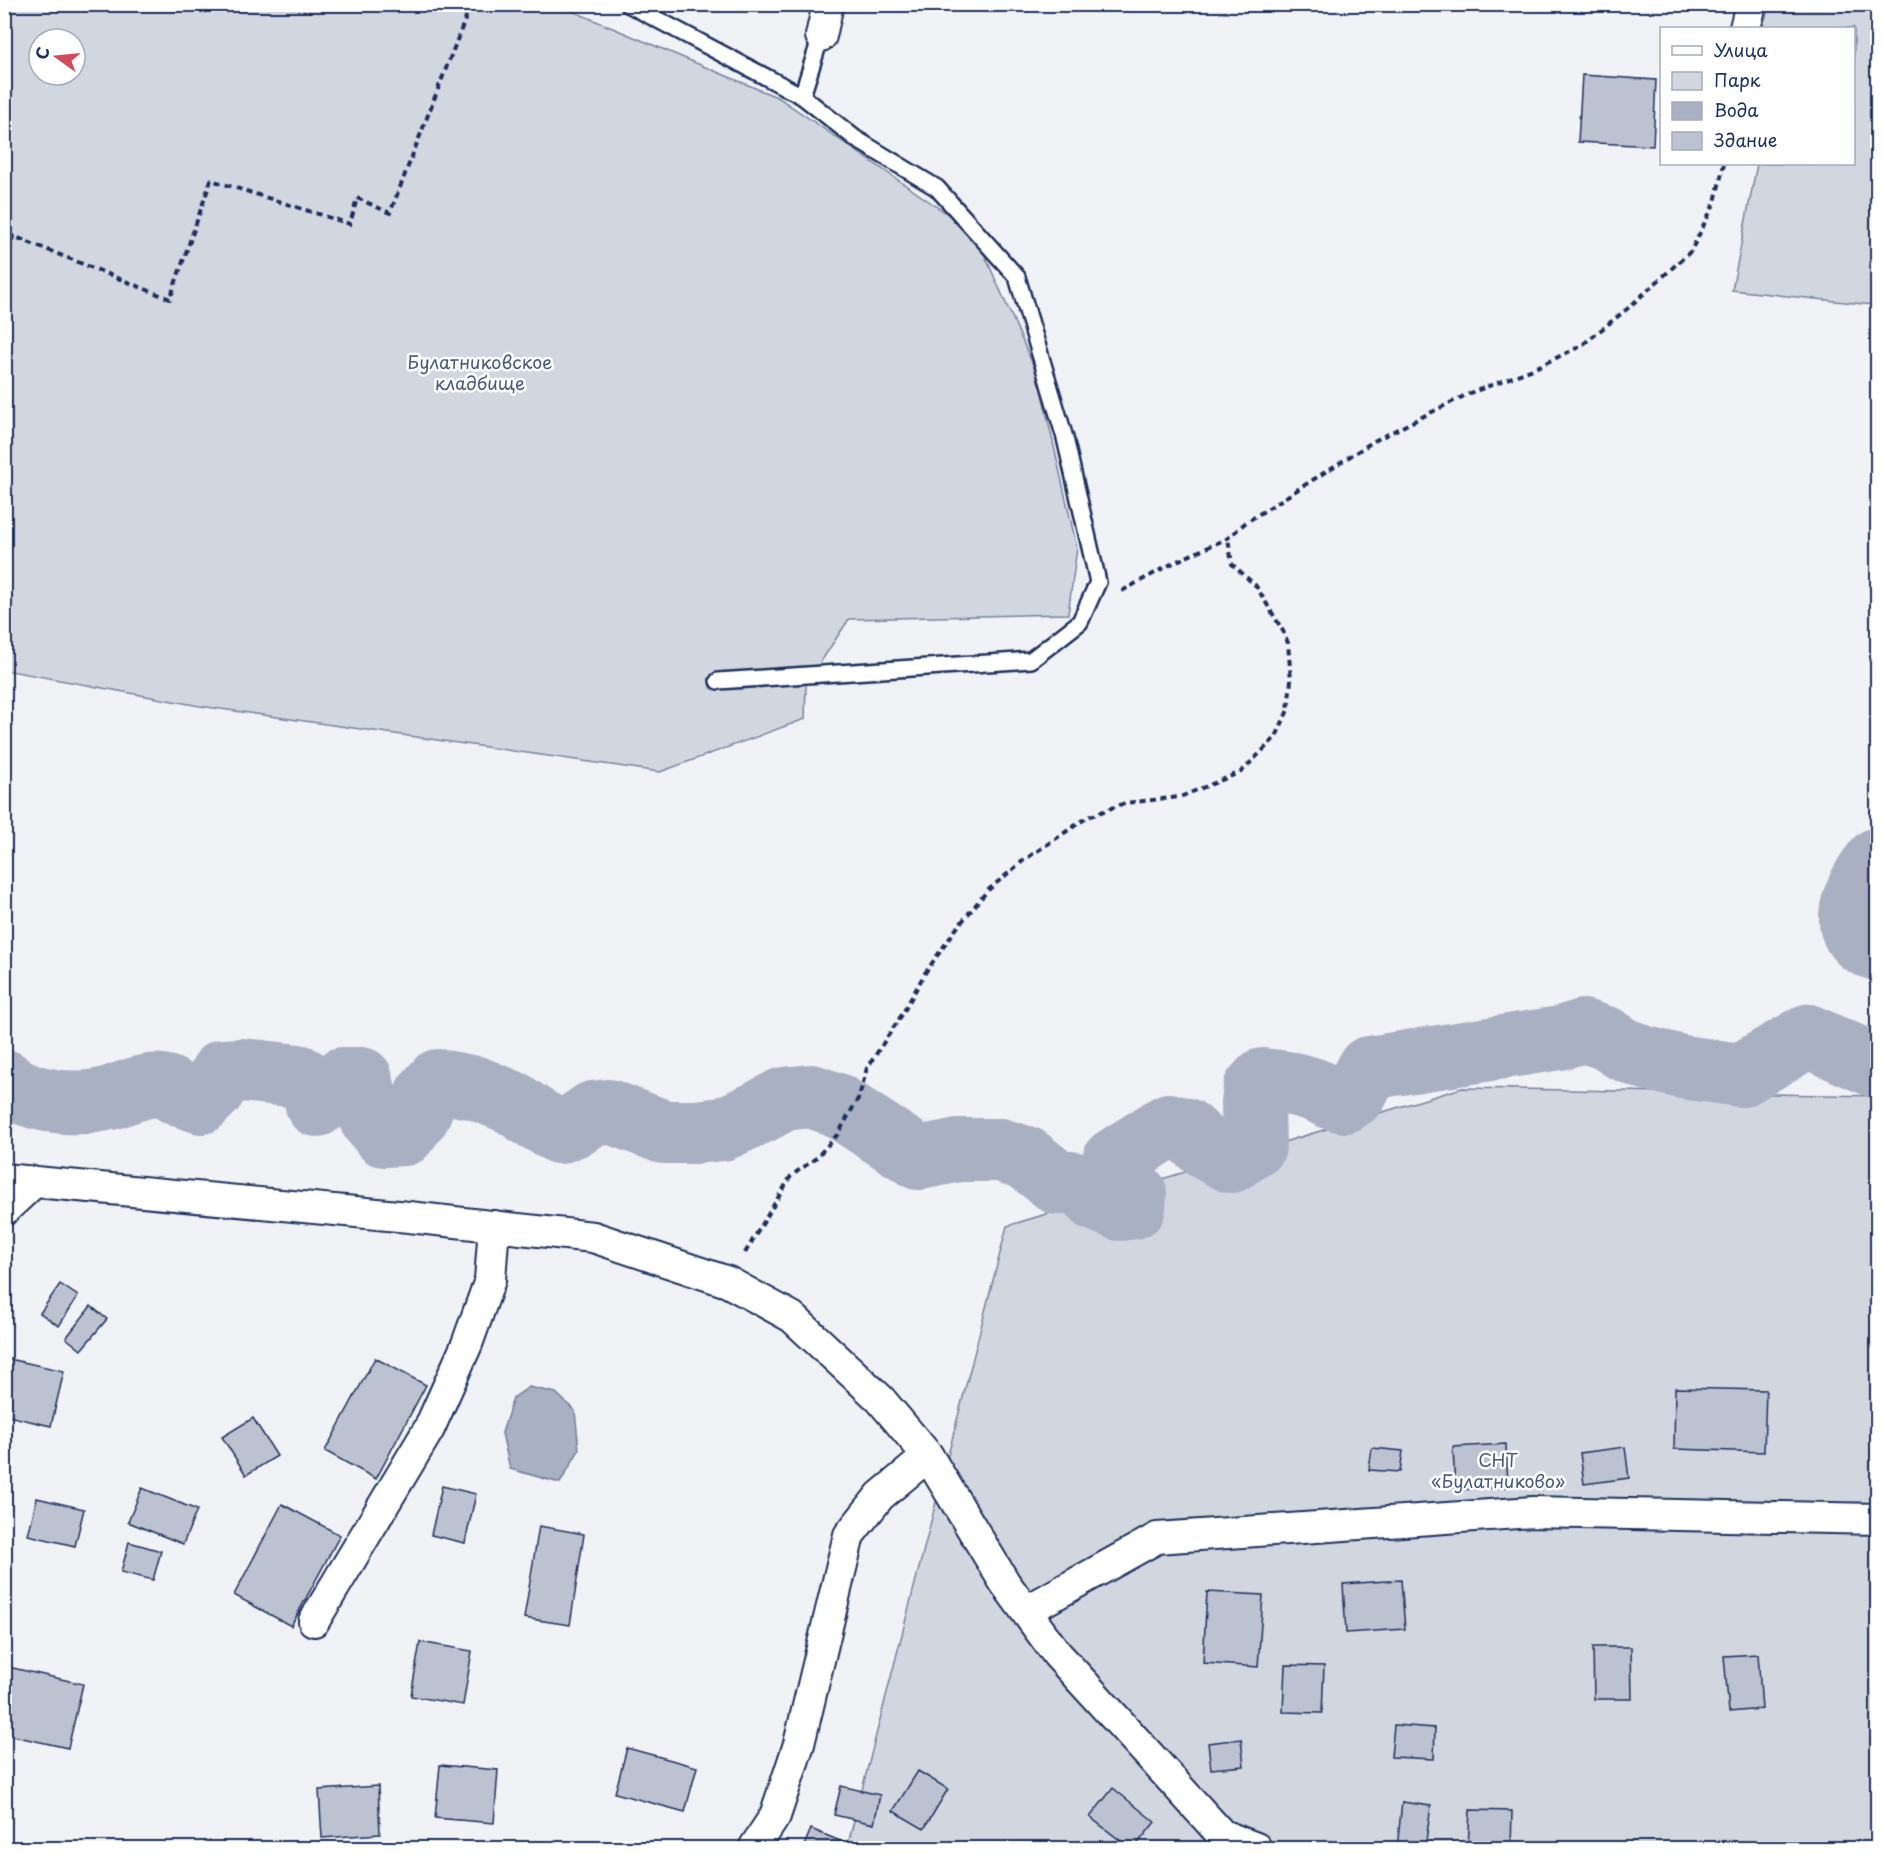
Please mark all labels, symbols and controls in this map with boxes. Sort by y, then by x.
north arrow [27,27,87,87]
legend [1660,27,1855,165]
text: Улица [1714,36,1768,63]
text: С [28,44,55,62]
text: Парк [1714,66,1761,93]
text: Вода [1714,96,1759,123]
text: Здание [1714,126,1777,153]
park label: Булатниковское кладбище [408,348,552,396]
park label: СНТ «Булатниково» [1431,1446,1565,1494]

